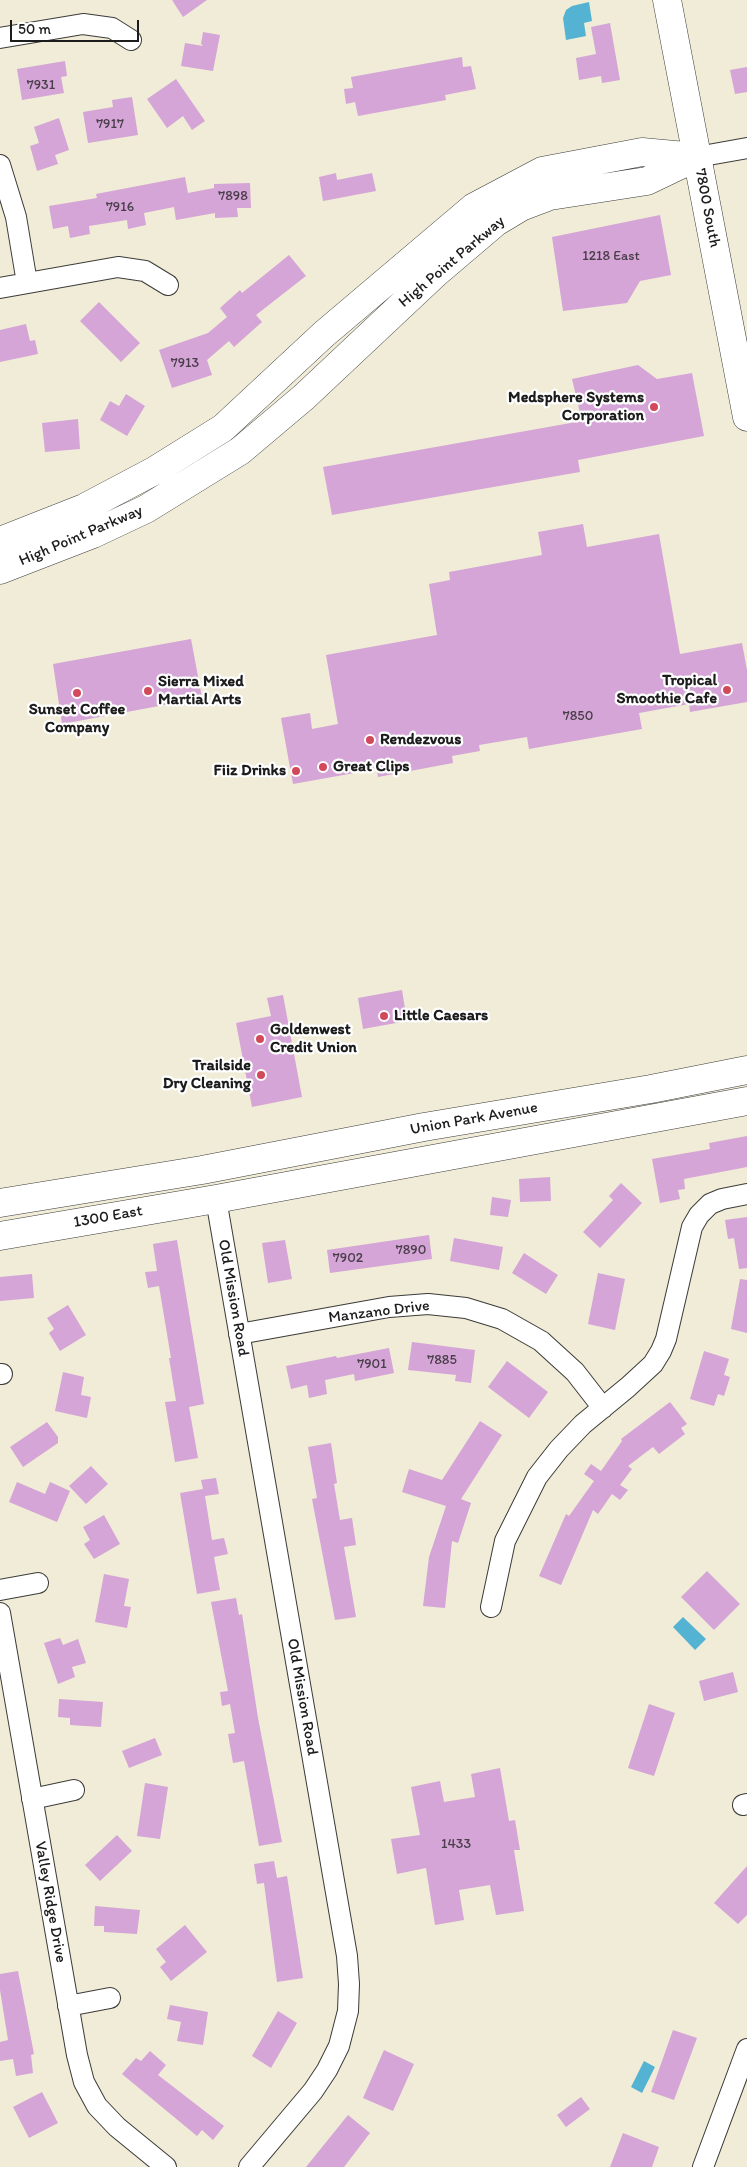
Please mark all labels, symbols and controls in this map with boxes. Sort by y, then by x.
scale bar [12,10,141,42]
text: 50 m [18,20,51,38]
house number: 7931 [27,77,55,93]
house number: 7917 [96,116,124,132]
street label: 7800 South [690,167,724,249]
house number: 7898 [218,188,248,204]
house number: 7916 [106,199,134,215]
street label: High Point Parkway [395,212,509,312]
house number: 1218 East [582,248,640,264]
house number: 7913 [171,355,199,371]
place label: Medsphere Systems Corporation [508,388,644,426]
marker: Medsphere Systems Corporation [648,401,660,413]
street label: High Point Parkway [16,501,146,571]
place label: Tropical Smoothie Cafe [616,671,717,709]
place label: Sierra Mixed Martial Arts [158,672,244,710]
marker: Tropical Smoothie Cafe [721,684,733,696]
marker: Sierra Mixed Martial Arts [142,685,154,697]
marker: Sunset Coffee Company [71,687,83,699]
place label: Sunset Coffee Company [29,700,125,738]
house number: 7850 [563,708,593,724]
place label: Rendezvous [380,730,461,750]
marker: Rendezvous [364,734,376,746]
place label: Great Clips [333,757,409,777]
place label: Fiiz Drinks [214,761,286,781]
marker: Great Clips [317,761,329,773]
marker: Fiiz Drinks [290,765,302,777]
place label: Little Caesars [394,1006,488,1026]
marker: Little Caesars [378,1010,390,1022]
place label: Goldenwest Credit Union [270,1020,357,1058]
marker: Goldenwest Credit Union [254,1033,266,1045]
place label: Trailside Dry Cleaning [163,1056,251,1094]
marker: Trailside Dry Cleaning [255,1069,267,1081]
street label: Union Park Avenue [409,1098,539,1140]
street label: 1300 East [72,1201,144,1233]
street label: Old Mission Road [213,1238,253,1358]
house number: 7890 [396,1242,426,1258]
house number: 7902 [333,1250,363,1266]
street label: Manzano Drive [327,1296,431,1328]
house number: 7885 [427,1352,457,1368]
house number: 7901 [357,1356,387,1372]
street label: Old Mission Road [282,1637,322,1757]
house number: 1433 [441,1836,471,1852]
street label: Valley Ridge Drive [30,1840,70,1964]

